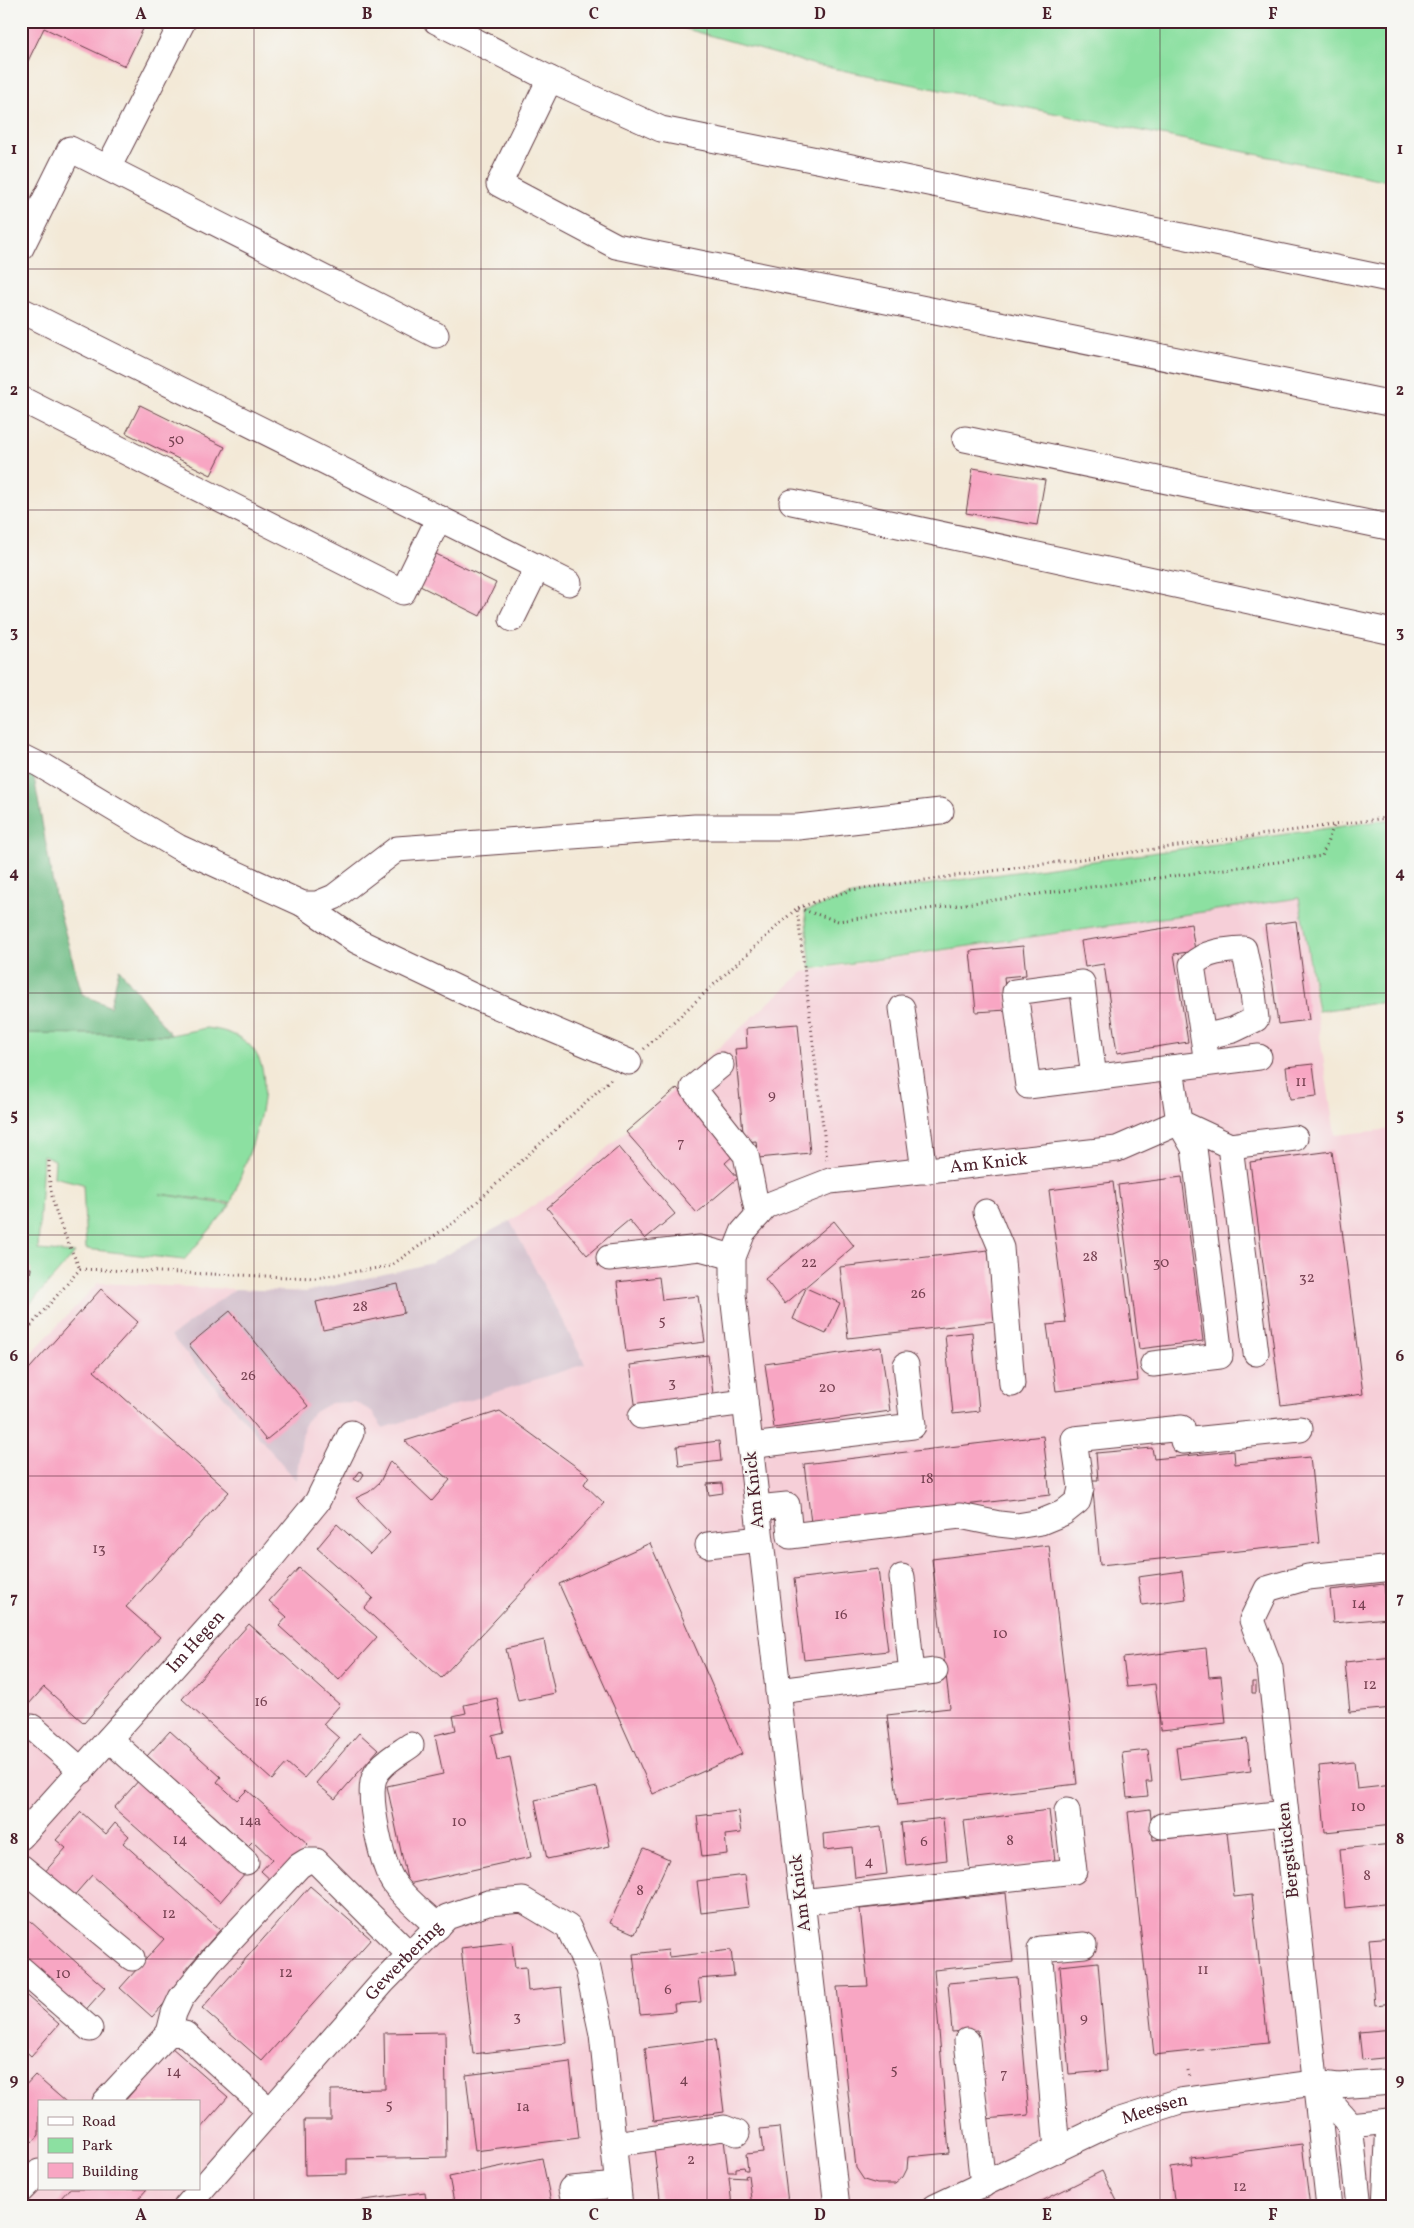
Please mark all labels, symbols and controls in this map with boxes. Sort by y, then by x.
text: A [135,4,147,26]
text: B [362,4,373,26]
text: C [589,4,599,26]
text: D [814,4,826,26]
text: E [1042,4,1052,26]
text: F [1268,4,1278,26]
text: 1 [11,139,17,161]
text: 1 [1397,139,1403,161]
text: 2 [10,380,18,402]
text: 2 [1396,380,1404,402]
house number: 50 [168,430,184,451]
text: 3 [10,622,18,644]
text: 3 [1396,622,1404,644]
text: 4 [9,863,19,885]
text: 4 [1395,863,1405,885]
house number: 11 [1295,1072,1307,1093]
house number: 9 [768,1085,776,1106]
text: 5 [10,1105,18,1127]
text: 5 [1396,1105,1404,1127]
house number: 7 [677,1133,685,1154]
street label: Am Knick [949,1147,1029,1180]
house number: 28 [1082,1247,1098,1268]
house number: 22 [801,1253,817,1274]
house number: 30 [1153,1253,1169,1274]
house number: 32 [1299,1268,1315,1289]
house number: 26 [910,1284,926,1305]
house number: 28 [352,1297,368,1318]
house number: 5 [658,1311,666,1332]
text: 6 [10,1346,19,1368]
text: 6 [1396,1346,1405,1368]
house number: 26 [240,1366,256,1387]
house number: 3 [668,1373,676,1394]
house number: 20 [819,1378,835,1399]
street label: Am Knick [738,1450,772,1530]
house number: 18 [920,1469,934,1490]
house number: 13 [92,1539,106,1560]
text: 7 [10,1588,18,1610]
text: 7 [1396,1588,1404,1610]
house number: 14 [1352,1594,1366,1615]
street label: Im Hegen [161,1605,231,1679]
house number: 16 [834,1605,848,1626]
house number: 10 [993,1624,1007,1645]
house number: 12 [1363,1675,1377,1696]
house number: 16 [254,1692,268,1713]
house number: 10 [1351,1797,1365,1818]
street label: Bergstücken [1271,1800,1307,1900]
house number: 14a [239,1811,261,1832]
house number: 10 [452,1812,466,1833]
text: 8 [10,1829,18,1851]
text: 8 [1396,1829,1404,1851]
house number: 14 [173,1830,187,1851]
house number: 8 [1006,1831,1014,1852]
house number: 6 [920,1832,928,1853]
house number: 4 [865,1852,874,1873]
street label: Am Knick [784,1853,818,1933]
house number: 8 [1363,1866,1371,1887]
house number: 8 [636,1881,644,1902]
house number: 12 [162,1904,176,1925]
street label: Gewerbering [359,1915,449,2006]
house number: 11 [1197,1960,1209,1981]
house number: 12 [279,1963,293,1984]
house number: 10 [56,1964,70,1985]
house number: 6 [664,1980,672,2001]
house number: 3 [513,2007,521,2028]
house number: 9 [1080,2008,1088,2029]
house number: 5 [890,2060,898,2081]
house number: 14 [167,2062,181,2083]
house number: 7 [1000,2064,1008,2085]
text: 9 [10,2070,19,2092]
house number: 4 [680,2070,689,2091]
text: 9 [1396,2070,1405,2092]
street label: Meessen [1119,2088,1190,2131]
house number: 5 [385,2095,393,2116]
house number: 1a [516,2097,530,2118]
legend [38,2100,200,2190]
text: Road [82,2112,116,2133]
text: Park [82,2136,113,2157]
house number: 2 [687,2150,695,2171]
text: Building [82,2162,139,2183]
house number: 12 [1233,2177,1247,2198]
text: A [135,2205,147,2227]
text: B [362,2205,373,2227]
text: C [589,2205,599,2227]
text: D [814,2205,826,2227]
text: E [1042,2205,1052,2227]
text: F [1268,2205,1278,2227]

